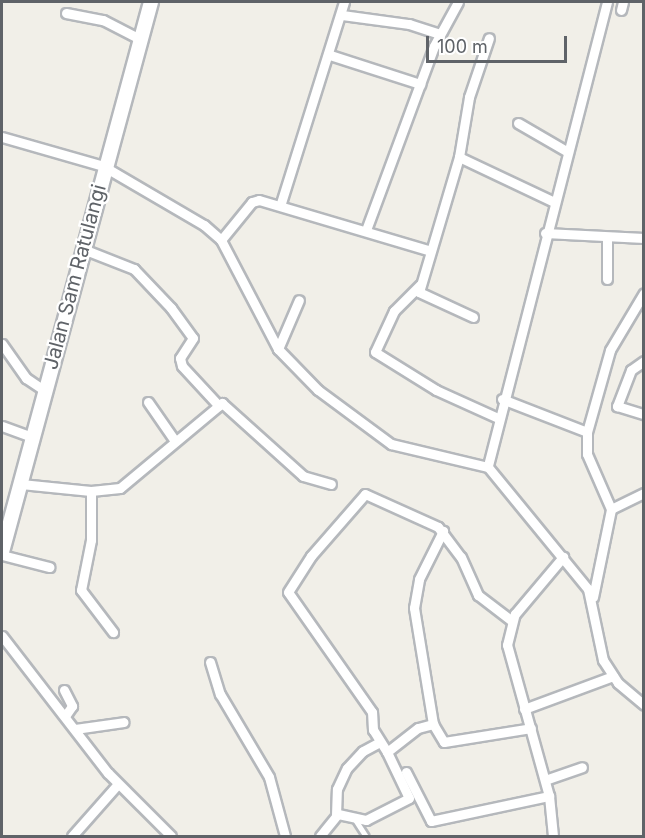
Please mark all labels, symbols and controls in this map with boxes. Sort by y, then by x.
scale bar [429,24,570,62]
text: 100 m [437,36,488,57]
street label: Jalan Sam Ratulangi [39,182,111,372]

